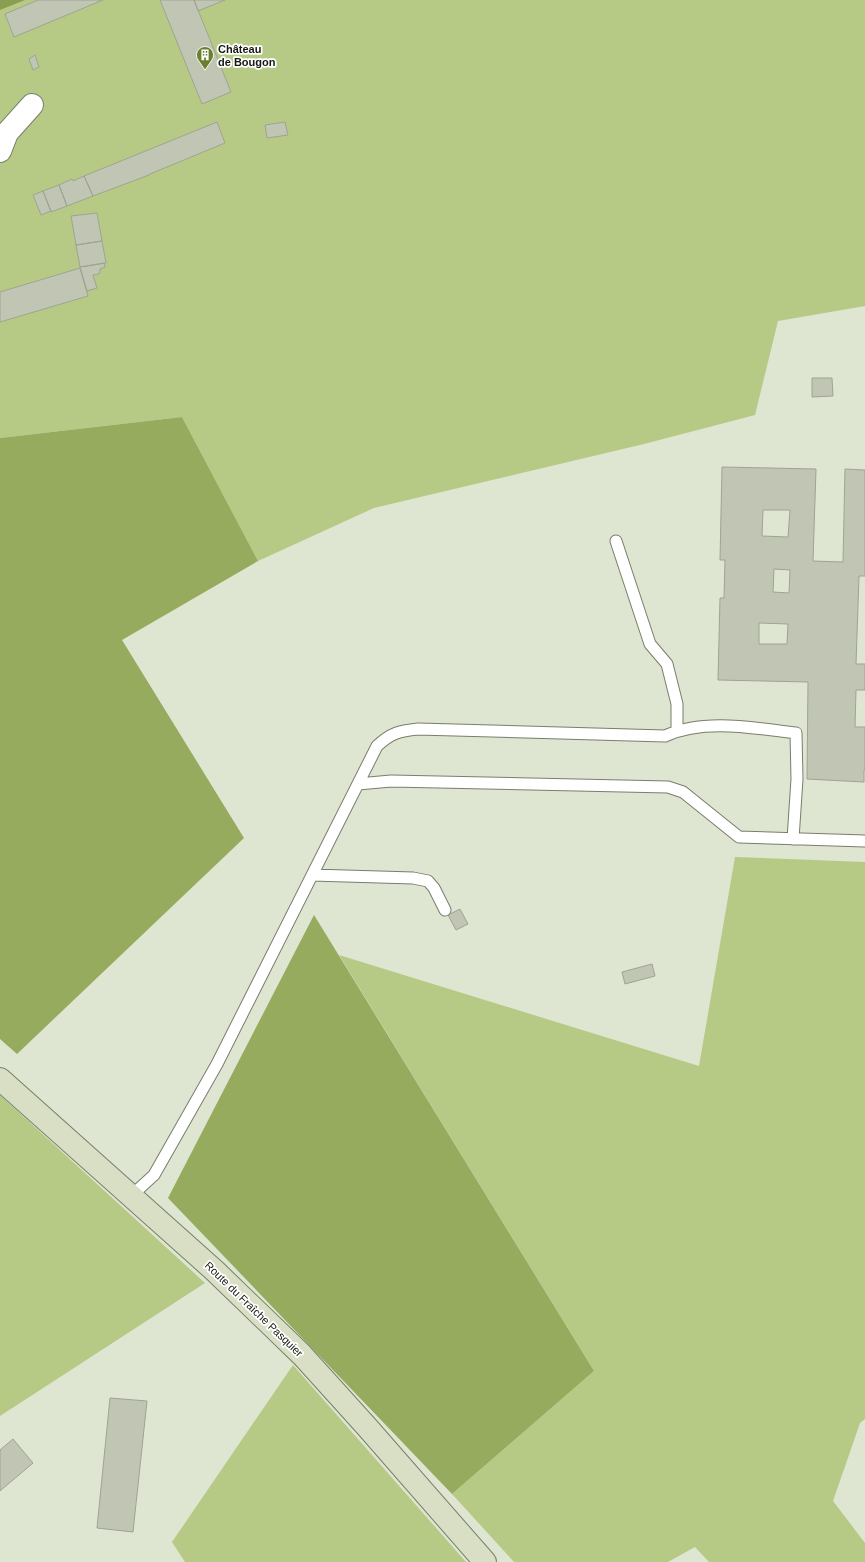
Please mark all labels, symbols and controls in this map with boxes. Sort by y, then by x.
place label: Château de Bougon [218,43,276,68]
building icon: Château de Bougon [195,45,215,70]
street label: Route du Fraîche Pasquier [203,1259,306,1359]

